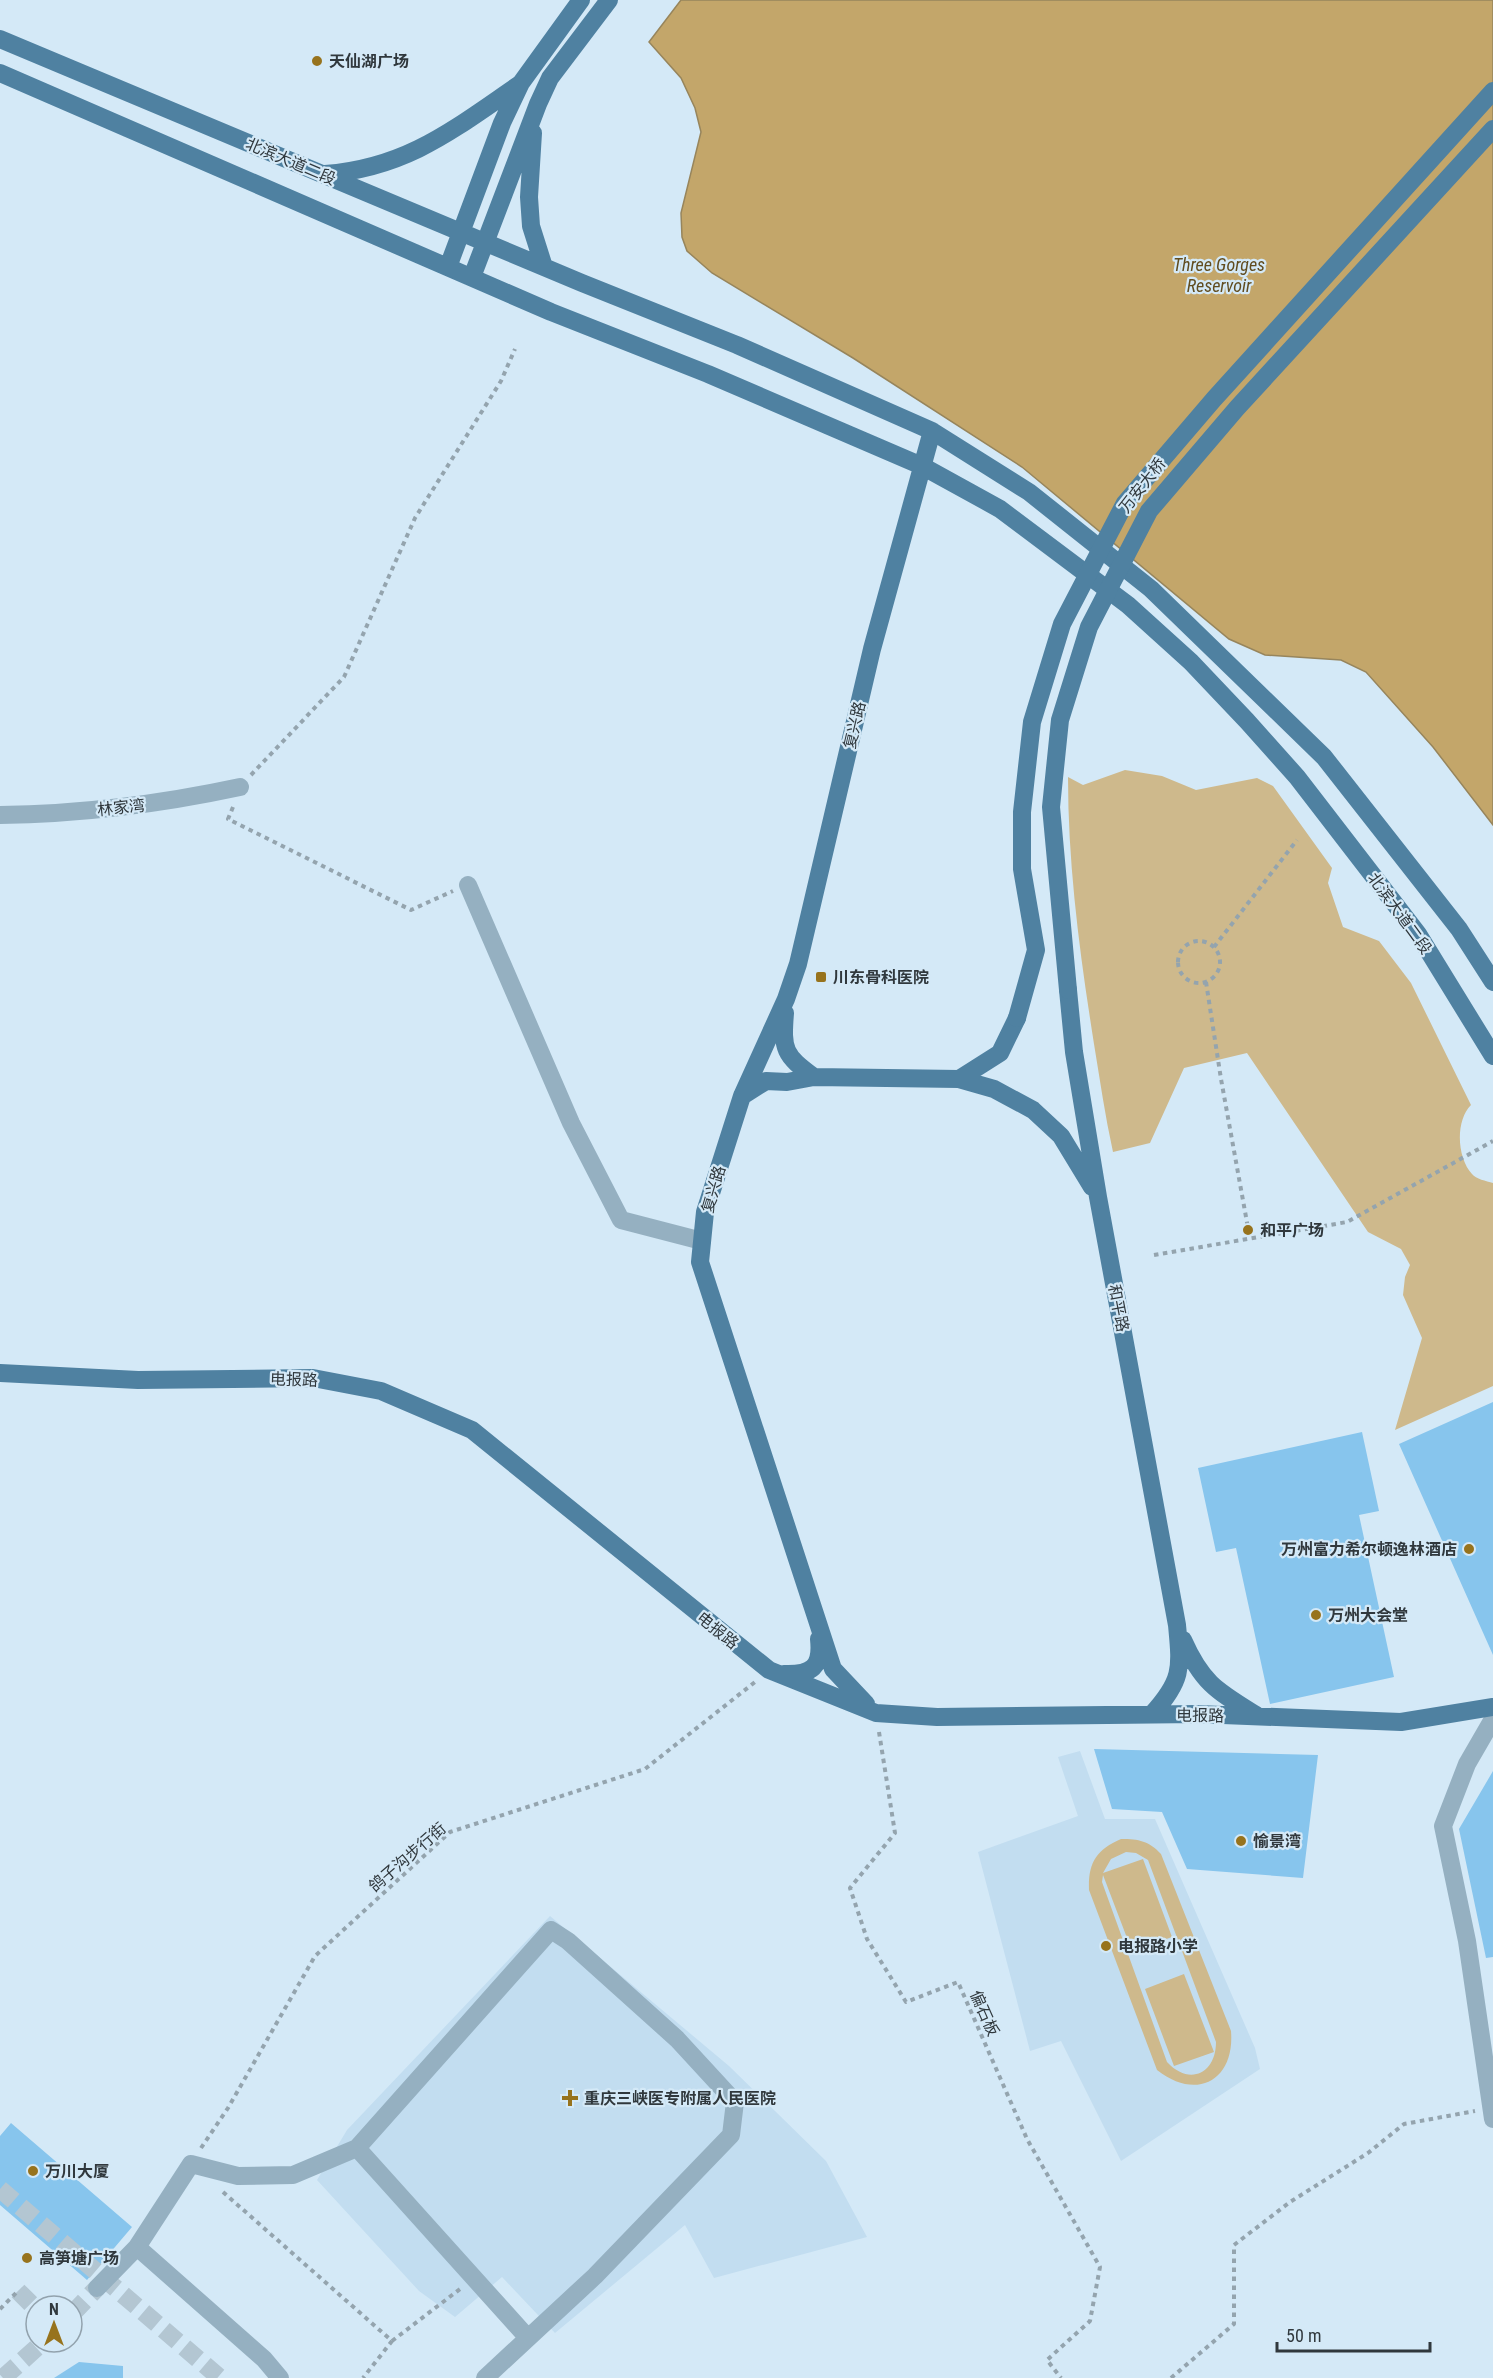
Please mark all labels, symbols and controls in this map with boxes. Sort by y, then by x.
place label: 天仙湖广场 [329,52,409,71]
marker: 天仙湖广场 [310,54,324,68]
street label: 北滨大道二段 [243,134,339,189]
water label: Three Gorges Reservoir [1173,254,1265,296]
street label: 万安大桥 [1115,454,1170,516]
street label: 复兴路 [840,700,869,751]
street label: 林家湾 [96,796,146,819]
street label: 北滨大道二段 [1364,869,1435,958]
place label: 川东骨科医院 [833,968,929,987]
marker: 川东骨科医院 [814,970,828,984]
street label: 复兴路 [698,1163,729,1215]
place label: 和平广场 [1260,1221,1324,1240]
marker: 和平广场 [1241,1223,1255,1237]
street label: 和平路 [1105,1283,1132,1333]
street label: 电报路 [270,1369,318,1390]
place label: 万州富力希尔顿逸林酒店 [1281,1540,1457,1559]
marker: 万州富力希尔顿逸林酒店 [1462,1542,1476,1556]
place label: 万州大会堂 [1328,1606,1408,1625]
street label: 电报路 [693,1608,742,1653]
marker: 万州大会堂 [1309,1608,1323,1622]
street label: 电报路 [1176,1706,1224,1725]
street label: 鸽子沟步行街 [365,1819,450,1896]
place label: 愉景湾 [1253,1832,1301,1851]
marker: 愉景湾 [1234,1834,1248,1848]
place label: 电报路小学 [1118,1937,1198,1956]
marker: 电报路小学 [1099,1939,1113,1953]
street label: 偏石板 [966,1987,1003,2039]
marker: 重庆三峡医专附属人民医院 [561,2089,579,2107]
place label: 重庆三峡医专附属人民医院 [584,2089,776,2108]
place label: 万川大厦 [45,2162,109,2181]
marker: 万川大厦 [26,2164,40,2178]
place label: 高笋塘广场 [39,2249,119,2268]
marker: 高笋塘广场 [20,2251,34,2265]
north arrow [24,2294,84,2354]
text: N [49,2300,59,2319]
scale bar [1277,2315,1430,2353]
text: 50 m [1286,2325,1321,2346]

